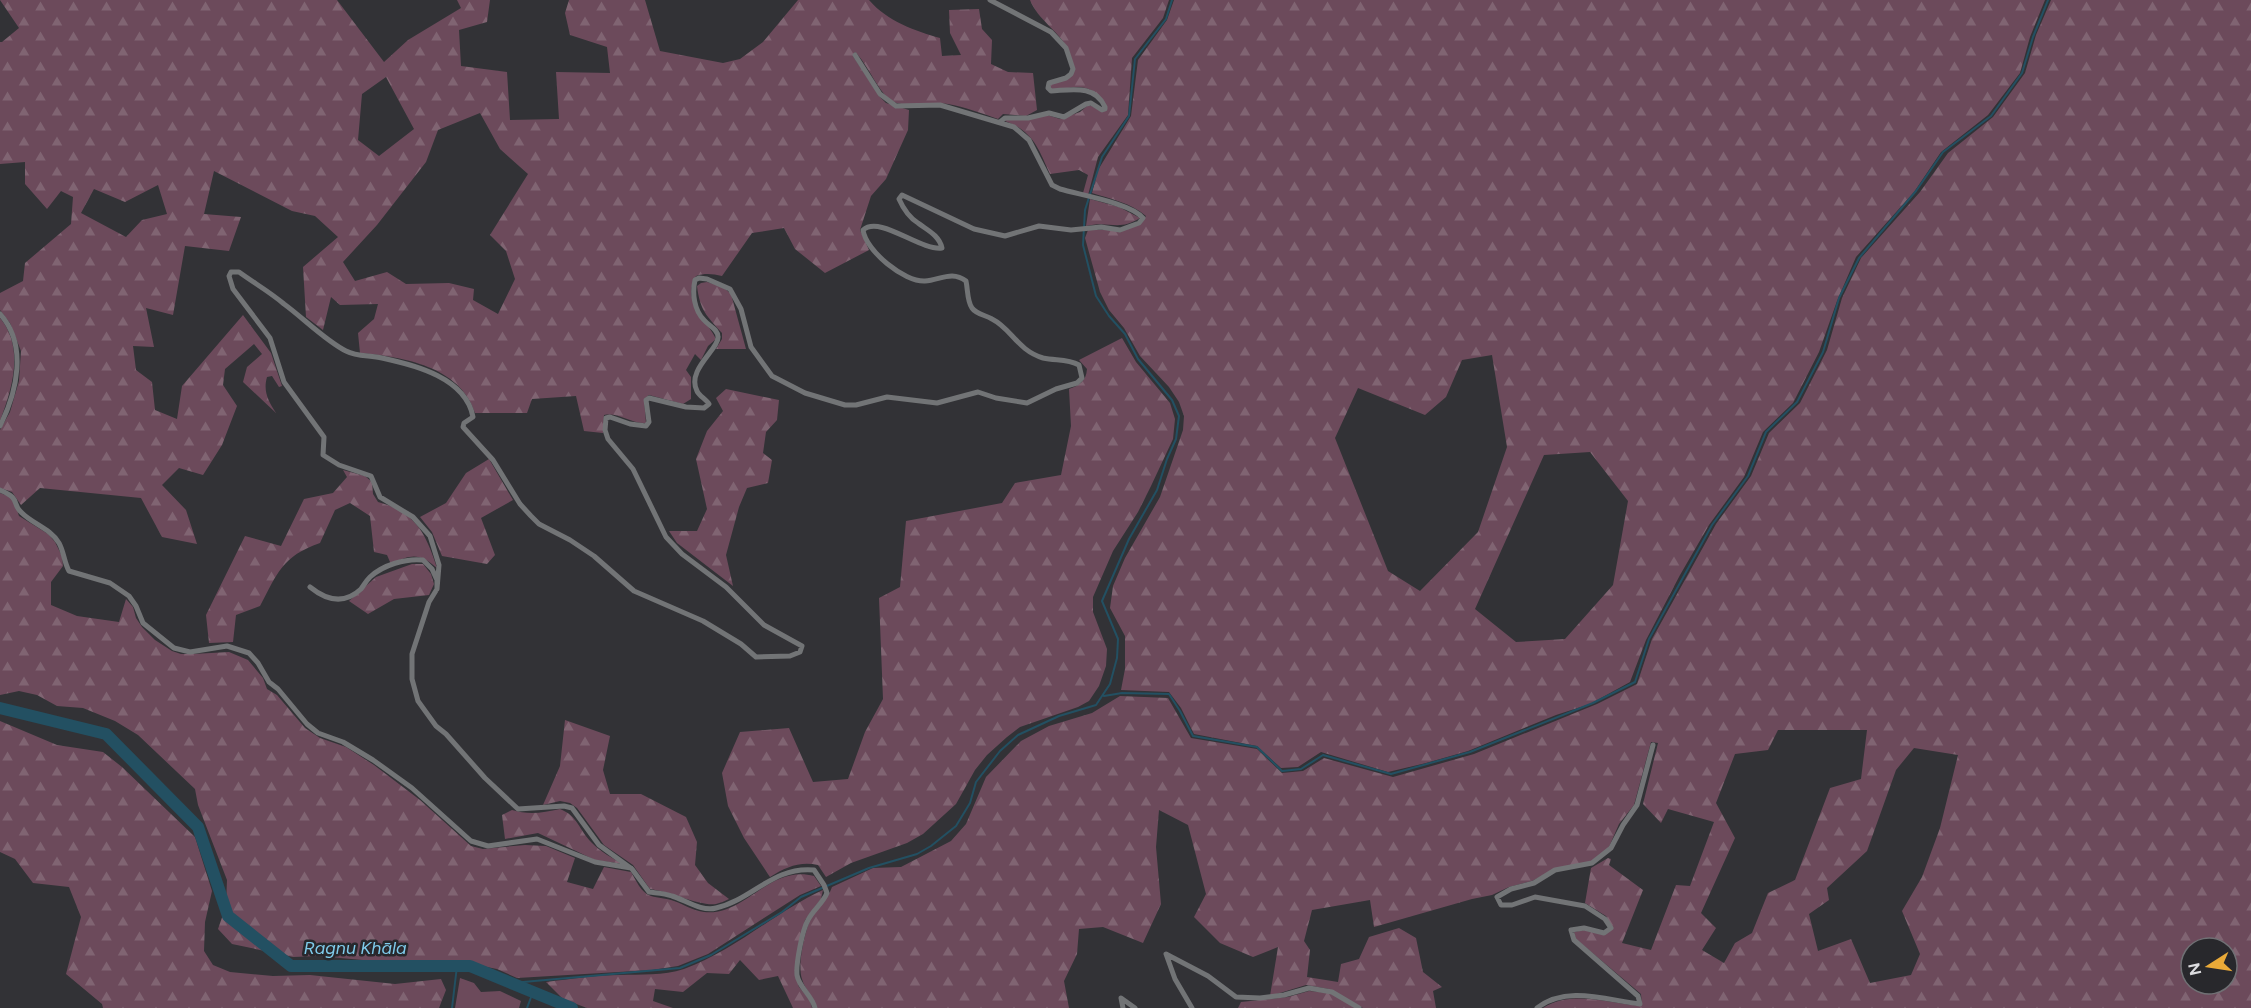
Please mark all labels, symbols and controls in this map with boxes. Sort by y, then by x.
north arrow [2179,936,2239,996]
water label: Ragnu Khāla [303,937,407,959]
text: N [2184,961,2205,977]

